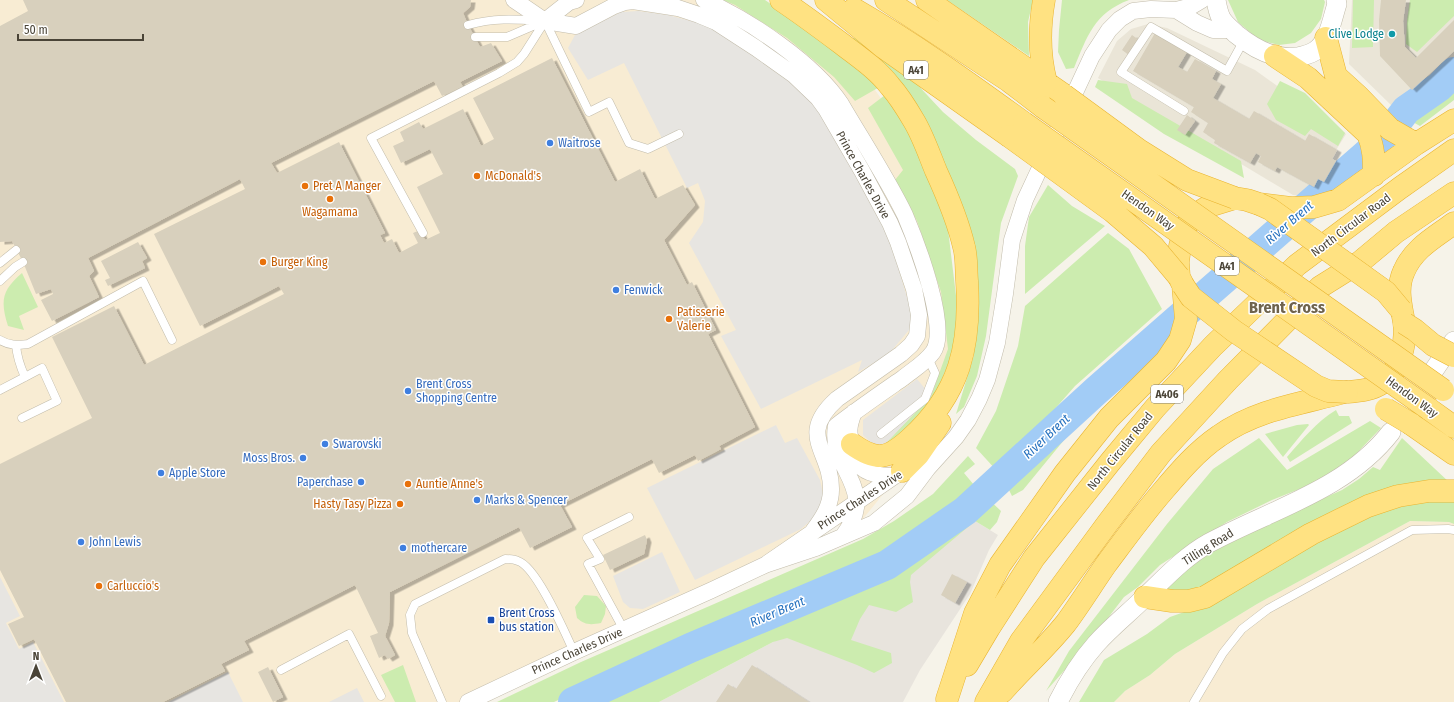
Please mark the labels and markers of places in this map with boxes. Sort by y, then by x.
place label: Clive Lodge [1329,27,1384,41]
marker: Clive Lodge [1387,29,1397,39]
place label: Waitrose [558,136,601,150]
marker: Waitrose [545,138,555,148]
place label: McDonald's [485,169,541,183]
marker: McDonald's [472,171,482,181]
place label: Pret A Manger [313,179,382,193]
marker: Pret A Manger [300,181,310,191]
marker: Wagamama [325,194,335,204]
place label: Wagamama [302,205,358,219]
place label: Burger King [271,255,328,269]
marker: Burger King [258,257,268,267]
place label: Fenwick [624,283,663,297]
marker: Fenwick [611,285,621,295]
place label: Patisserie Valerie [677,305,725,333]
marker: Patisserie Valerie [664,314,674,324]
place label: Brent Cross Shopping Centre [416,377,497,405]
marker: Brent Cross Shopping Centre [403,386,413,396]
place label: Swarovski [333,437,382,451]
marker: Swarovski [320,439,330,449]
place label: Moss Bros. [243,451,295,465]
marker: Moss Bros. [298,453,308,463]
place label: Apple Store [169,466,226,480]
marker: Apple Store [156,468,166,478]
place label: Paperchase [297,475,353,489]
marker: Paperchase [356,477,366,487]
place label: Auntie Anne's [416,477,483,491]
marker: Auntie Anne's [403,479,413,489]
place label: Marks & Spencer [485,493,568,507]
marker: Marks & Spencer [472,495,482,505]
place label: Hasty Tasy Pizza [313,497,392,511]
marker: Hasty Tasy Pizza [395,499,405,509]
place label: John Lewis [89,535,141,549]
marker: John Lewis [76,537,86,547]
place label: mothercare [411,541,467,555]
marker: mothercare [398,543,408,553]
place label: Carluccio's [107,579,159,593]
marker: Carluccio's [94,581,104,591]
place label: Brent Cross bus station [499,606,555,634]
marker: Brent Cross bus station [486,615,496,625]

